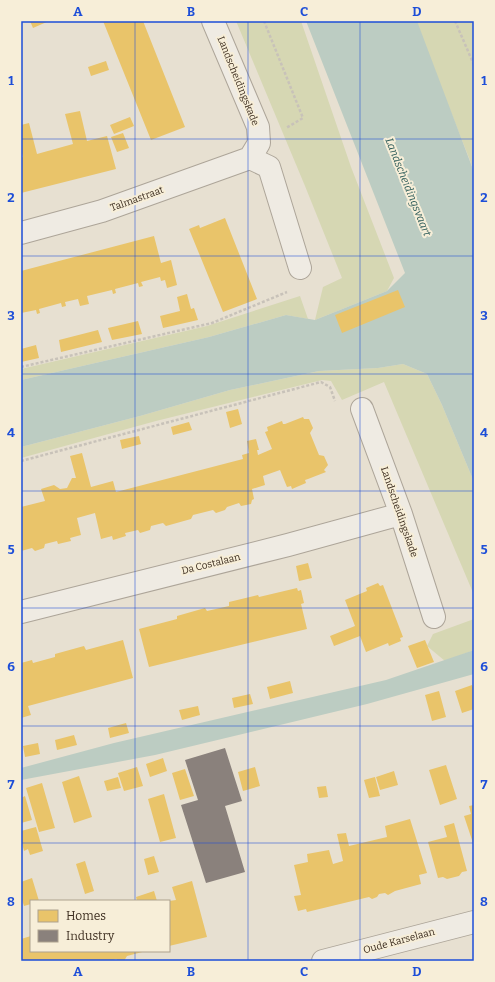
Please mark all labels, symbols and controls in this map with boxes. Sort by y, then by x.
text: A [73,4,83,19]
text: B [187,4,195,19]
text: C [300,4,308,19]
text: D [412,4,422,19]
street label: Landscheidingskade [215,35,261,127]
text: 1 [8,73,14,88]
text: 1 [481,73,487,88]
water label: Landscheidingsvaart [382,136,434,238]
street label: Talmastraat [109,184,166,214]
text: 2 [7,190,15,205]
text: 2 [480,190,488,205]
text: 3 [7,308,15,323]
text: 3 [480,308,488,323]
text: 4 [7,425,15,440]
text: 4 [480,425,488,440]
street label: Landscheidingskade [378,465,420,559]
text: 5 [7,542,15,557]
text: 5 [480,542,488,557]
street label: Da Costalaan [180,551,242,577]
text: 6 [7,659,15,674]
text: 6 [480,659,488,674]
text: 7 [8,777,15,792]
text: 7 [481,777,488,792]
text: 8 [7,894,15,909]
text: 8 [480,894,488,909]
legend [30,900,170,952]
text: Homes [66,909,106,923]
street label: Oude Karselaan [362,926,437,956]
text: Industry [66,929,115,943]
text: A [73,964,83,979]
text: B [187,964,195,979]
text: C [300,964,308,979]
text: D [412,964,422,979]

